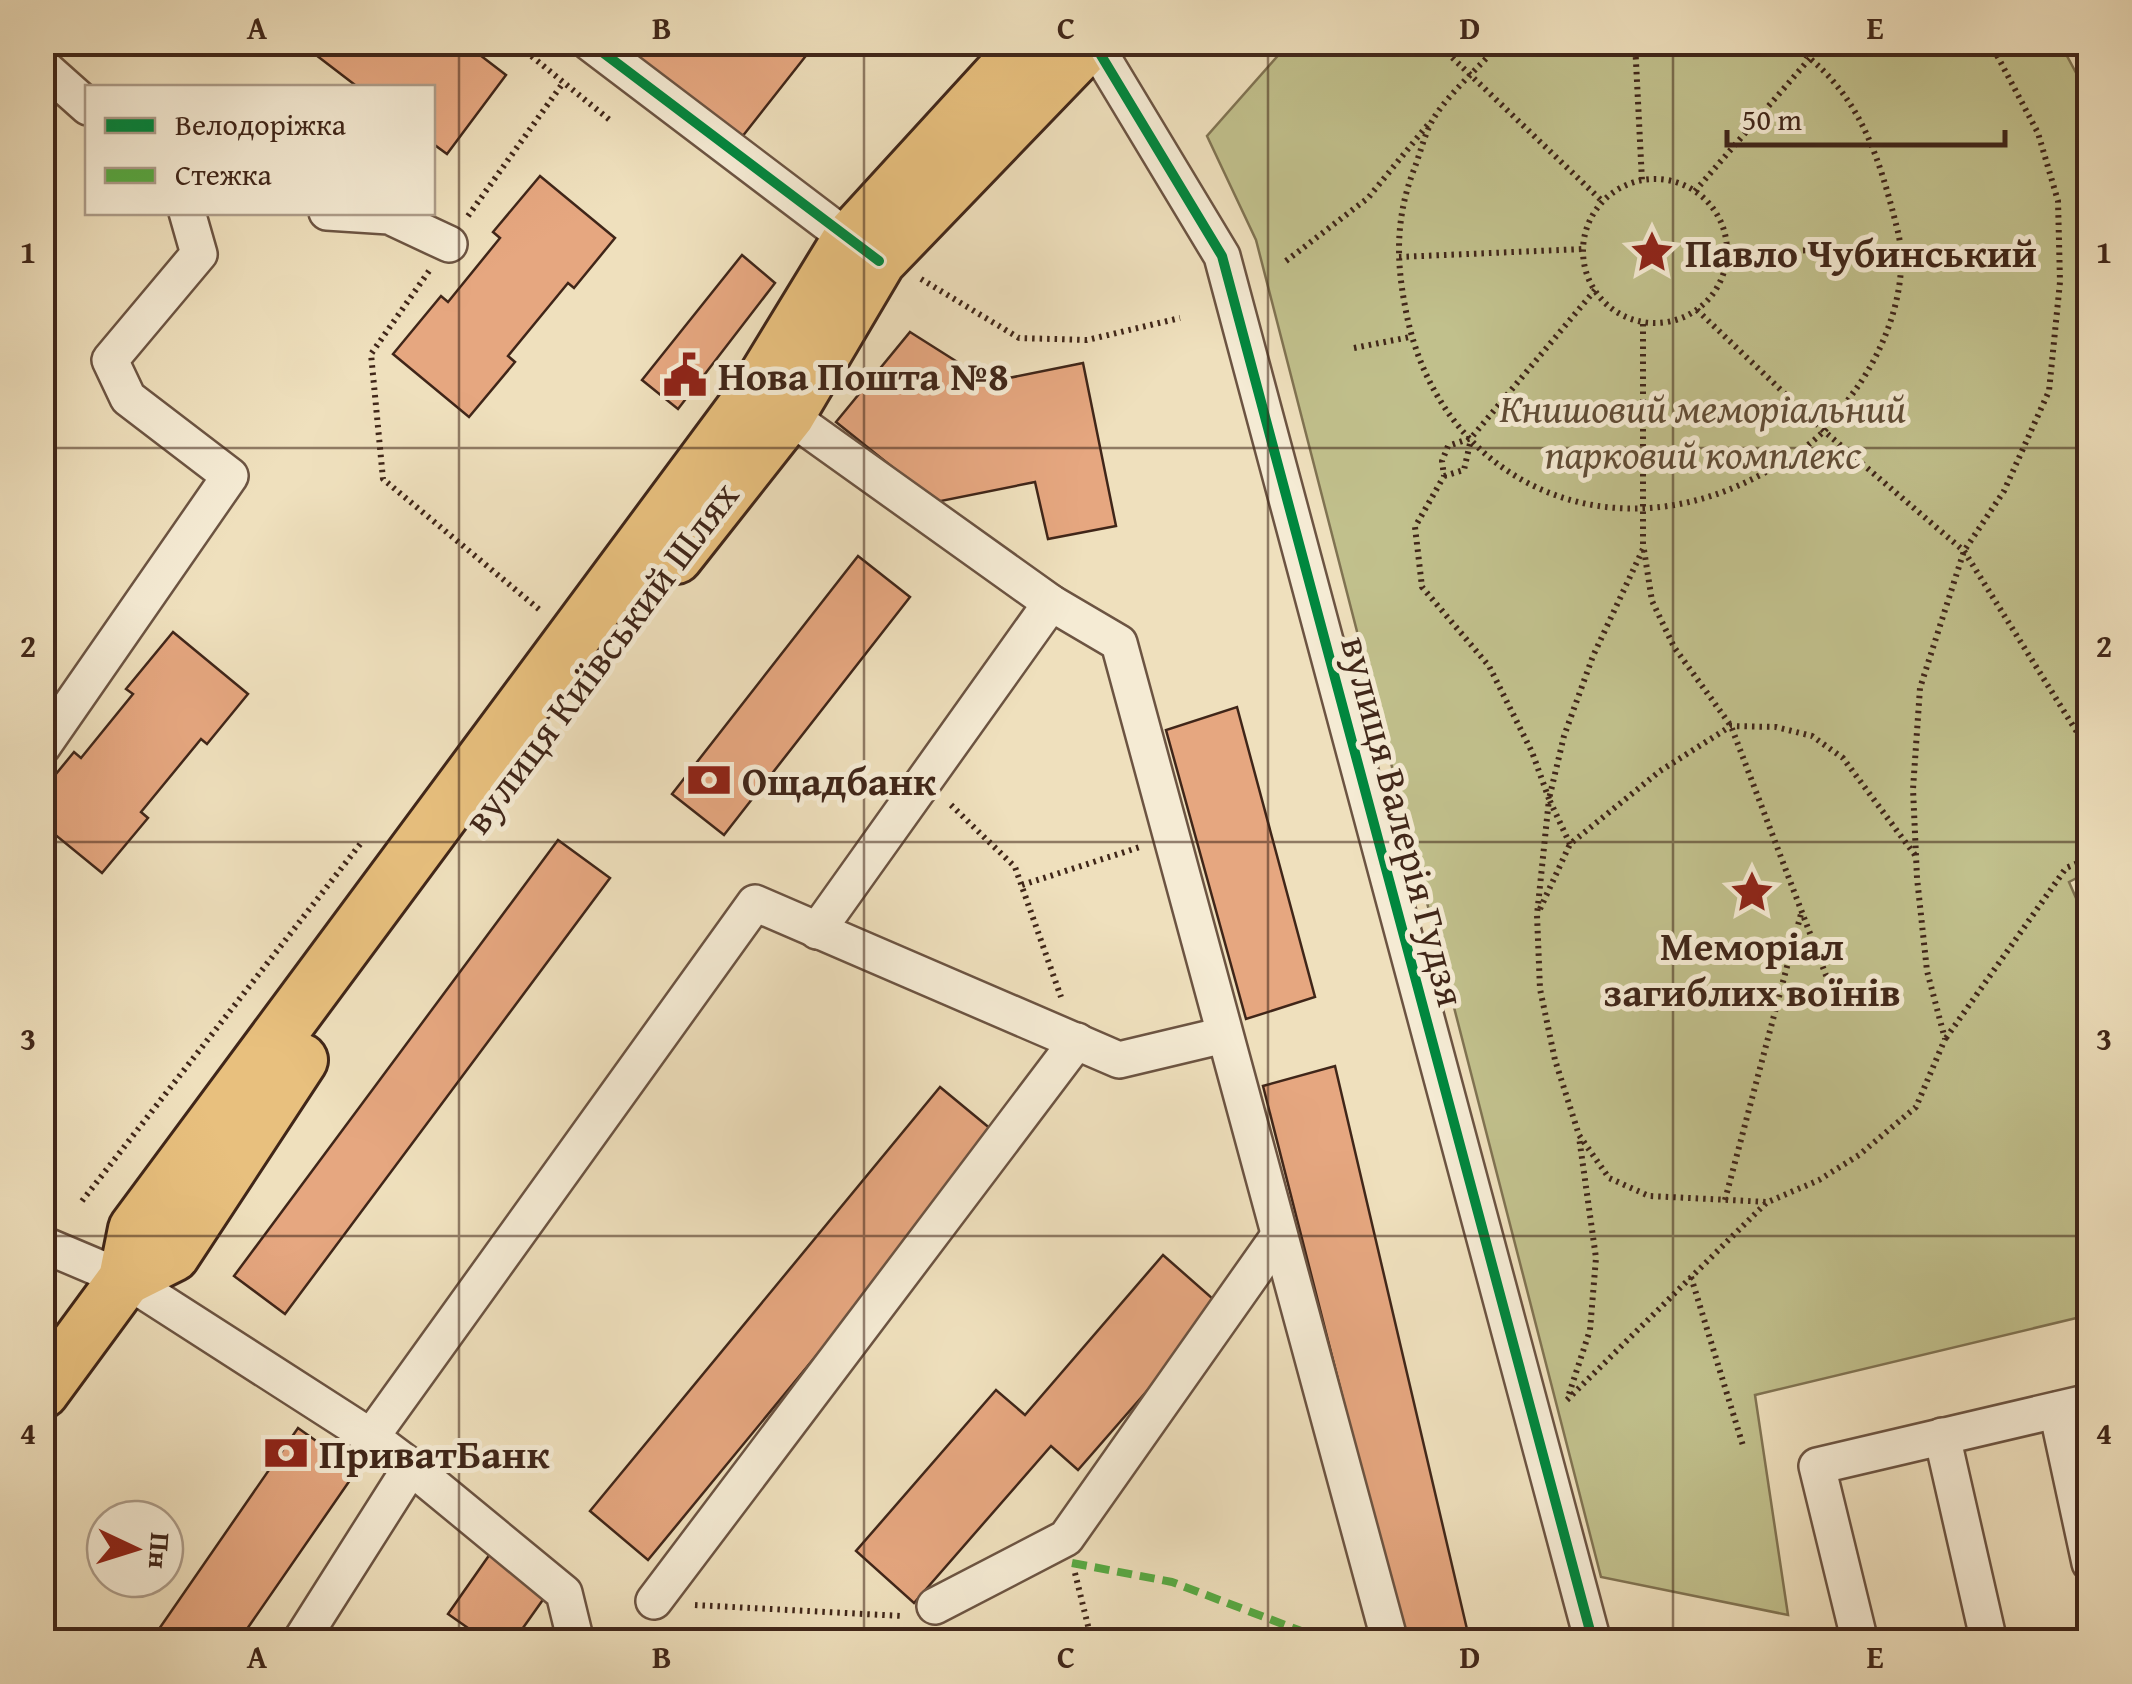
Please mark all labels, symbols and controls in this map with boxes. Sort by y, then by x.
text: A [247,4,268,51]
text: B [652,4,672,51]
text: C [1057,4,1075,51]
text: D [1460,4,1480,51]
text: E [1866,4,1884,51]
legend [85,85,435,215]
scale bar [1727,85,2004,147]
text: 50 m [1742,97,1802,141]
text: Велодоріжка [175,102,347,146]
text: Стежка [175,152,273,196]
place label: Павло Чубинський [1685,223,2037,282]
text: 1 [20,228,36,275]
place icon: Павло Чубинський [1628,228,1676,276]
text: 1 [2096,228,2112,275]
place label: Нова Пошта №8 [718,346,1009,405]
public building icon: Нова Пошта №8 [661,351,709,399]
park label: Книшовий меморіальний парковий комплекс [1500,378,1906,483]
street label: вулиця Київський Шлях [448,468,753,845]
text: 2 [20,622,36,669]
text: 2 [2096,622,2112,669]
street label: вулиця Валерія Гудзя [1326,629,1482,1013]
place label: Ощадбанк [742,751,936,810]
bank icon: Ощадбанк [685,756,733,804]
place icon: Меморіал загиблих воїнів [1728,868,1776,916]
place label: Меморіал загиблих воїнів [1603,916,1901,1021]
text: 3 [20,1015,36,1062]
text: 3 [2096,1015,2112,1062]
text: 4 [20,1409,36,1456]
text: 4 [2096,1409,2112,1456]
place label: ПриватБанк [319,1424,549,1483]
bank icon: ПриватБанк [262,1429,310,1477]
north arrow [85,1499,185,1599]
text: Пн [139,1531,182,1570]
text: A [247,1633,268,1680]
text: B [652,1633,672,1680]
text: C [1057,1633,1075,1680]
text: D [1460,1633,1480,1680]
text: E [1866,1633,1884,1680]

